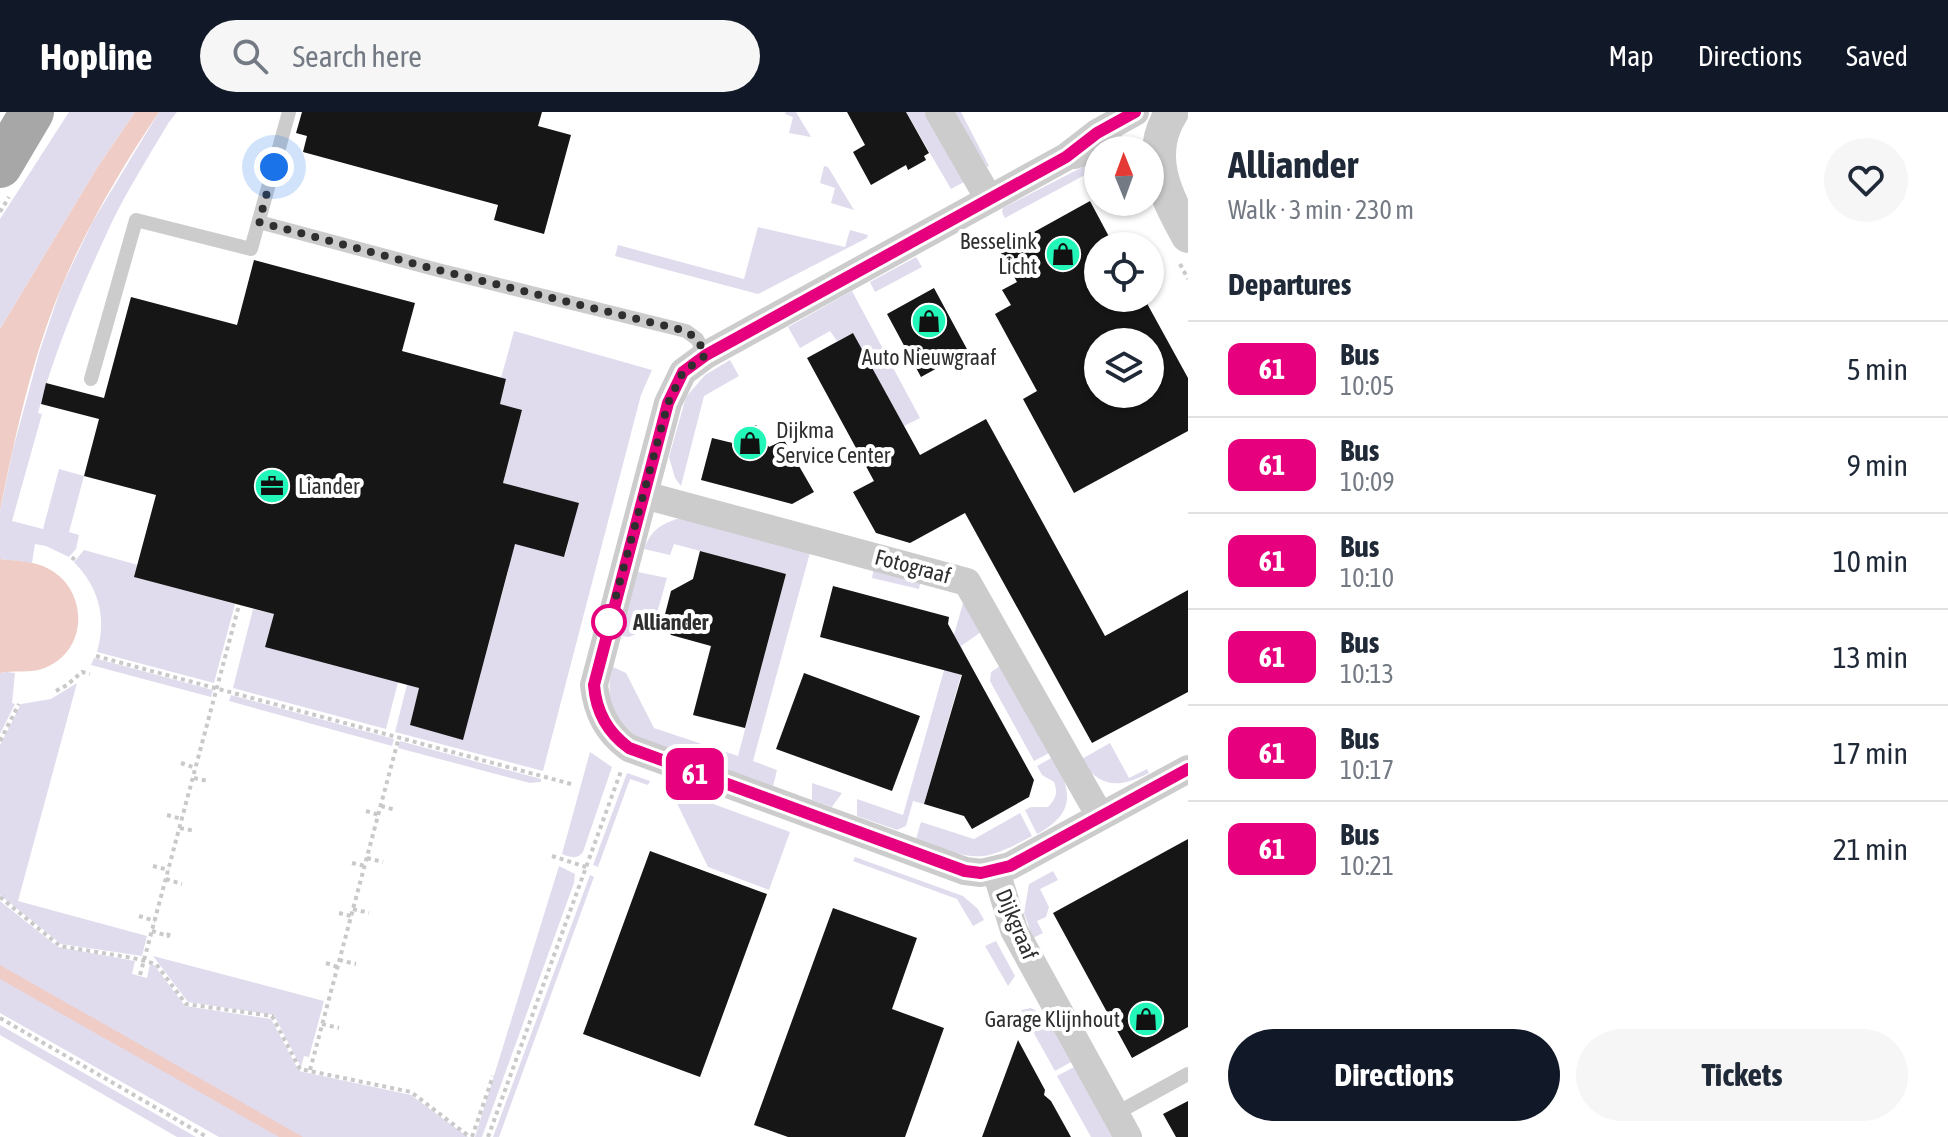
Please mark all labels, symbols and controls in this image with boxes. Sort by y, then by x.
search box [200,20,760,92]
icon: search [228,34,272,78]
text: Hopline [40,35,152,78]
text: Search here [292,39,422,73]
text: Map [1609,40,1654,72]
text: Directions [1698,40,1802,72]
text: Saved [1846,40,1908,72]
north arrow [1084,136,1164,216]
map controls [1084,136,1164,408]
button: heart [1824,138,1908,222]
text: Alliander [1228,143,1358,186]
your location [254,147,294,187]
text: Walk · 3 min · 230 m [1228,195,1414,225]
place label: Besselink Licht [960,228,1037,279]
button: locate [1084,232,1164,312]
shop icon: Besselink Licht [1044,235,1082,273]
text: Departures [1228,267,1351,301]
shop icon: Auto Nieuwgraaf [910,302,948,340]
button: layers [1084,328,1164,408]
text: Bus [1340,337,1379,371]
place label: Auto Nieuwgraaf [862,344,996,370]
text: 5 min [1847,352,1908,386]
text: 61 [1259,353,1285,385]
text: 10:05 [1340,371,1395,401]
place label: Dijkma Service Center [776,417,891,468]
shop icon: Dijkma Service Center [731,424,769,462]
text: Bus [1340,433,1379,467]
text: 9 min [1847,448,1908,482]
text: 61 [1259,449,1285,481]
office icon: Liander [253,467,291,505]
text: 10:09 [1340,467,1395,497]
place label: Liander [298,473,360,499]
text: Bus [1340,529,1379,563]
street label: Fotograaf [872,543,954,589]
text: 10 min [1833,544,1908,578]
text: 61 [1259,545,1285,577]
text: 10:10 [1340,563,1394,593]
marker: Alliander [592,605,626,639]
place label: Alliander [632,609,709,635]
text: Bus [1340,625,1379,659]
text: 13 min [1833,640,1908,674]
text: 61 [1259,641,1285,673]
text: 10:13 [1340,659,1394,689]
text: Bus [1340,721,1379,755]
text: 17 min [1833,736,1908,770]
text: 61 [1259,737,1285,769]
line badge: 61 [659,748,731,800]
text: 10:17 [1340,755,1394,785]
text: 61 [682,758,708,790]
text: Bus [1340,817,1379,851]
text: 21 min [1833,832,1908,866]
text: 61 [1259,833,1285,865]
text: 10:21 [1340,851,1394,881]
street label: Dijkgraaf [991,885,1043,963]
shop icon: Garage Klijnhout [1127,1000,1165,1038]
place label: Garage Klijnhout [984,1006,1120,1032]
button: Directions [1228,1029,1560,1121]
button: Tickets [1576,1029,1908,1121]

